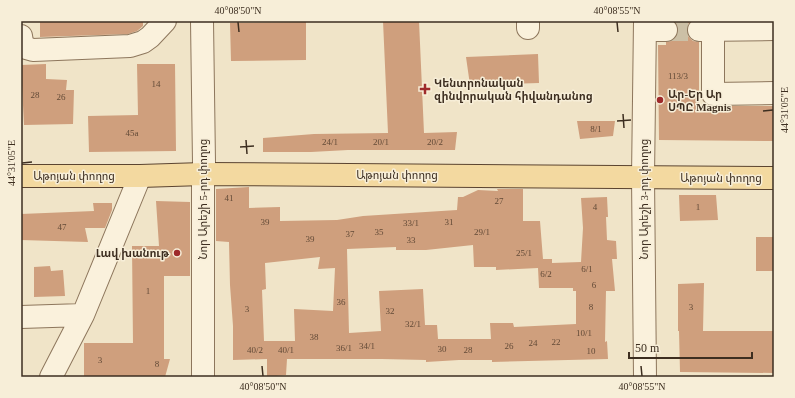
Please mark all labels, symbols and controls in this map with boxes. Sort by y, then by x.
text: 40°08'50"N [214,5,262,16]
text: 40°08'55"N [593,5,641,16]
house number: 113/3 [668,71,689,81]
place label: Կենտրոնական զինվորական հիվանդանոց [434,77,593,103]
house number: 14 [152,79,161,89]
marker: Կենտրոնական զինվորական հիվանդանոց [419,83,431,95]
text: 44°31'05"E [779,87,790,133]
place label: Ար-Եր Ար ՍՊԸ Magnis [668,88,732,113]
house number: 28 [31,90,40,100]
house number: 26 [57,92,66,102]
marker: Ար-Եր Ար ՍՊԸ Magnis [655,95,665,105]
house number: 8/1 [590,124,602,134]
house number: 45a [126,128,139,138]
house number: 24/1 [322,137,338,147]
house number: 20/1 [373,137,389,147]
house number: 20/2 [427,137,443,147]
street label: Նոր Արեշի 5-րդ փողոց [197,139,210,259]
street label: Նոր Արեշի 3-րդ փողոց [638,139,651,259]
text: 44°31'05"E [6,140,17,186]
street label: Աթոյան փողոց [356,169,438,182]
street label: Աթոյան փողոց [33,170,115,183]
street label: Աթոյան փողոց [680,172,762,185]
house number: 41 [225,193,234,203]
house number: 27 [495,196,504,206]
house number: 4 [593,202,598,212]
house number: 1 [696,202,700,212]
house number: 39 [261,217,270,227]
house number: 31 [445,217,454,227]
house number: 33/1 [403,218,419,228]
house number: 47 [58,222,67,232]
house number: 35 [375,227,384,237]
house number: 29/1 [474,227,490,237]
house number: 37 [346,229,355,239]
house number: 39 [306,234,315,244]
house number: 33 [407,235,416,245]
place label: Լավ խանութ [96,247,170,260]
marker: Լավ խանութ [172,248,182,258]
house number: 25/1 [516,248,532,258]
house number: 6/1 [581,264,593,274]
house number: 6/2 [540,269,552,279]
house number: 6 [592,280,597,290]
house number: 1 [146,286,150,296]
house number: 36 [337,297,346,307]
house number: 8 [589,302,594,312]
house number: 3 [689,302,694,312]
house number: 3 [245,304,250,314]
house number: 32 [386,306,395,316]
house number: 32/1 [405,319,421,329]
house number: 10/1 [576,328,592,338]
house number: 38 [310,332,319,342]
scale bar [629,334,752,360]
house number: 22 [552,337,561,347]
house number: 24 [529,338,538,348]
house number: 34/1 [359,341,375,351]
house number: 26 [505,341,514,351]
text: 50 m [635,341,660,355]
house number: 36/1 [336,343,352,353]
house number: 30 [438,344,447,354]
house number: 40/2 [247,345,263,355]
house number: 40/1 [278,345,294,355]
house number: 28 [464,345,473,355]
house number: 10 [587,346,596,356]
house number: 3 [98,355,103,365]
house number: 8 [155,359,160,369]
text: 40°08'50"N [239,381,287,392]
text: 40°08'55"N [618,381,666,392]

